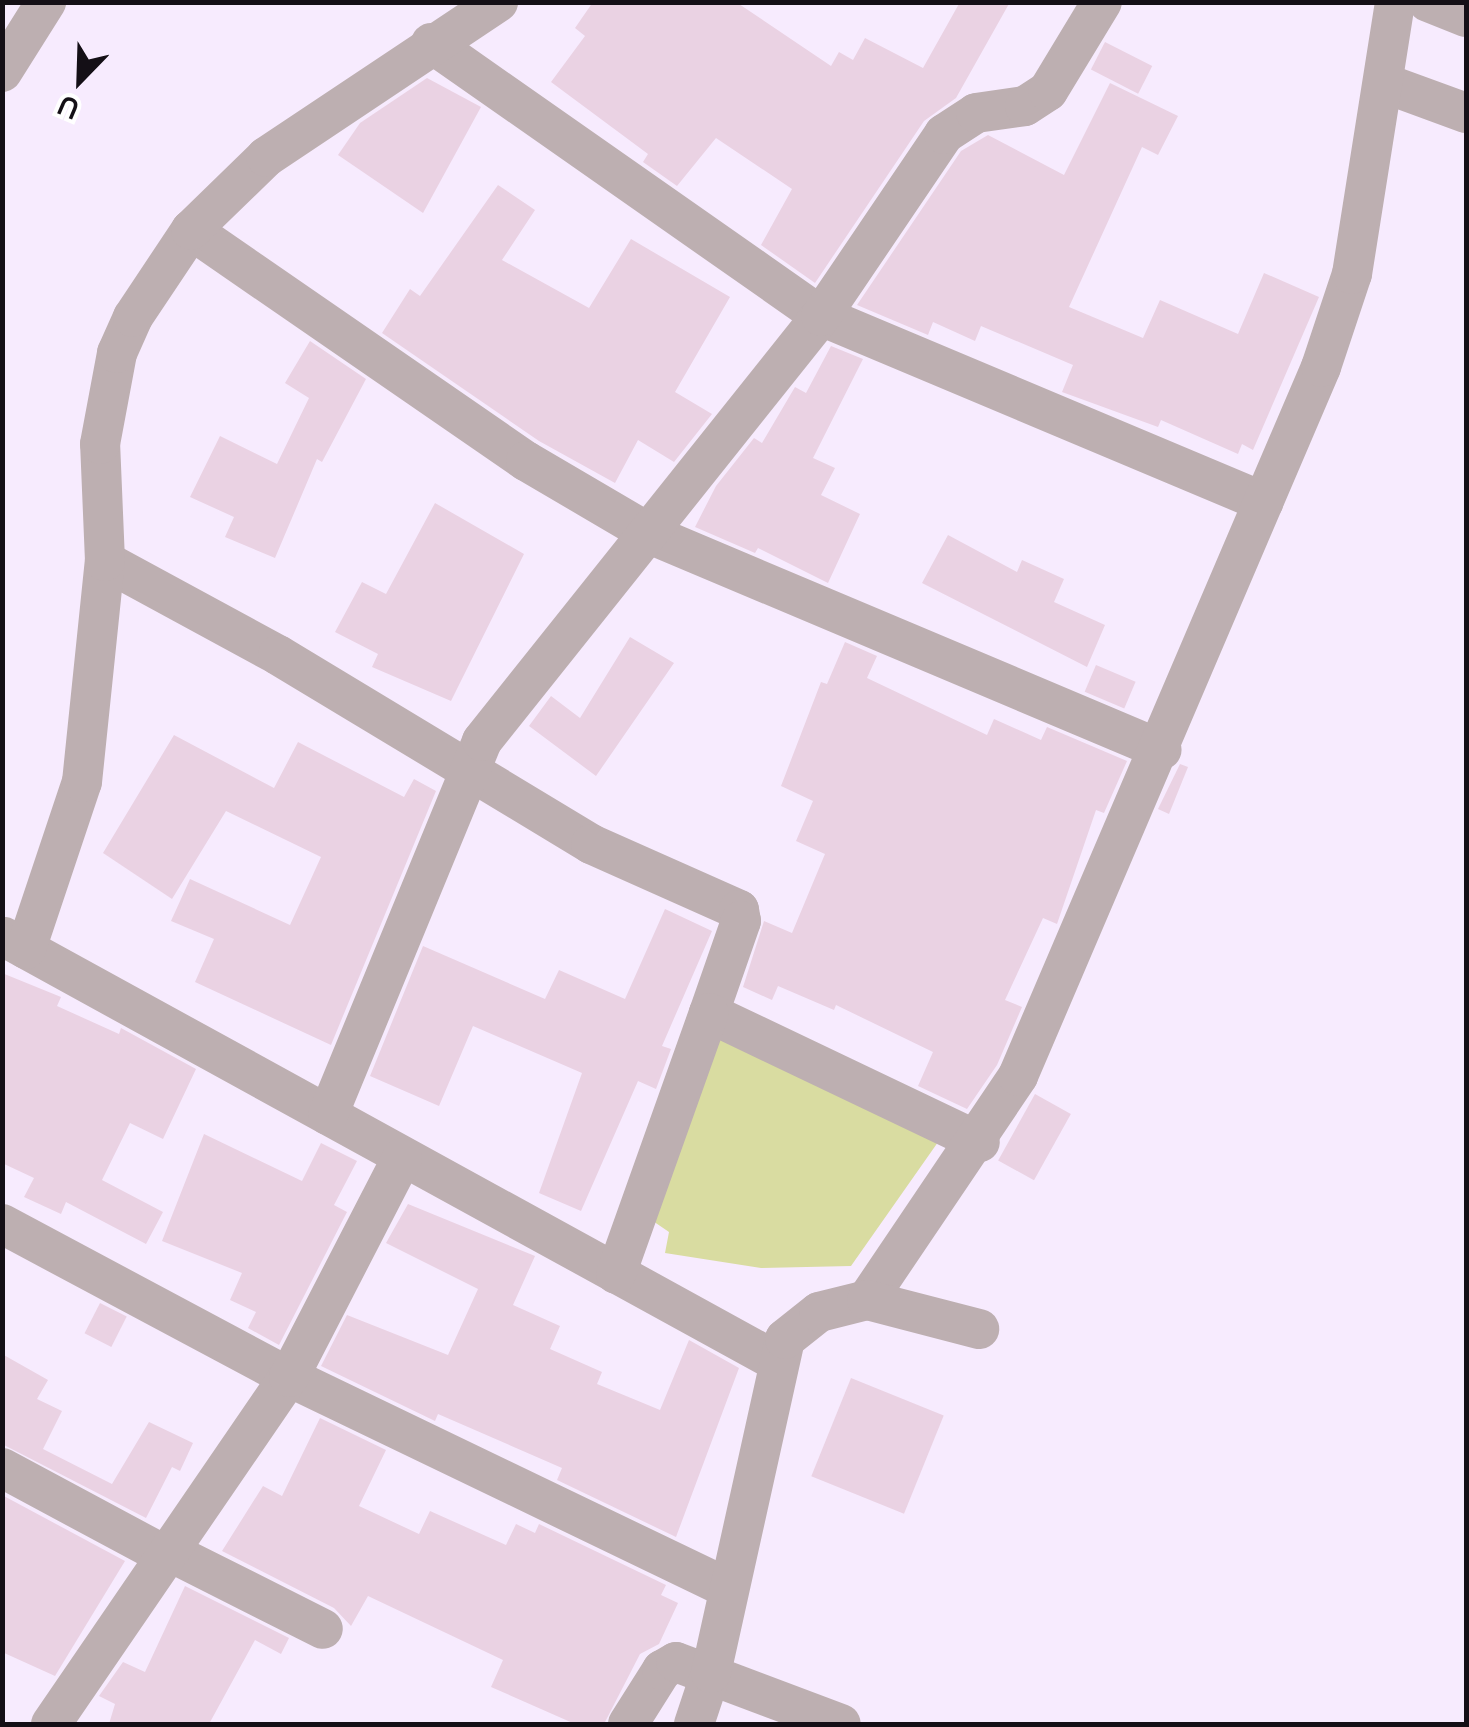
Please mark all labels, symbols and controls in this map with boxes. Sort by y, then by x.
north arrow [30,30,130,130]
text: U [52,88,84,127]

